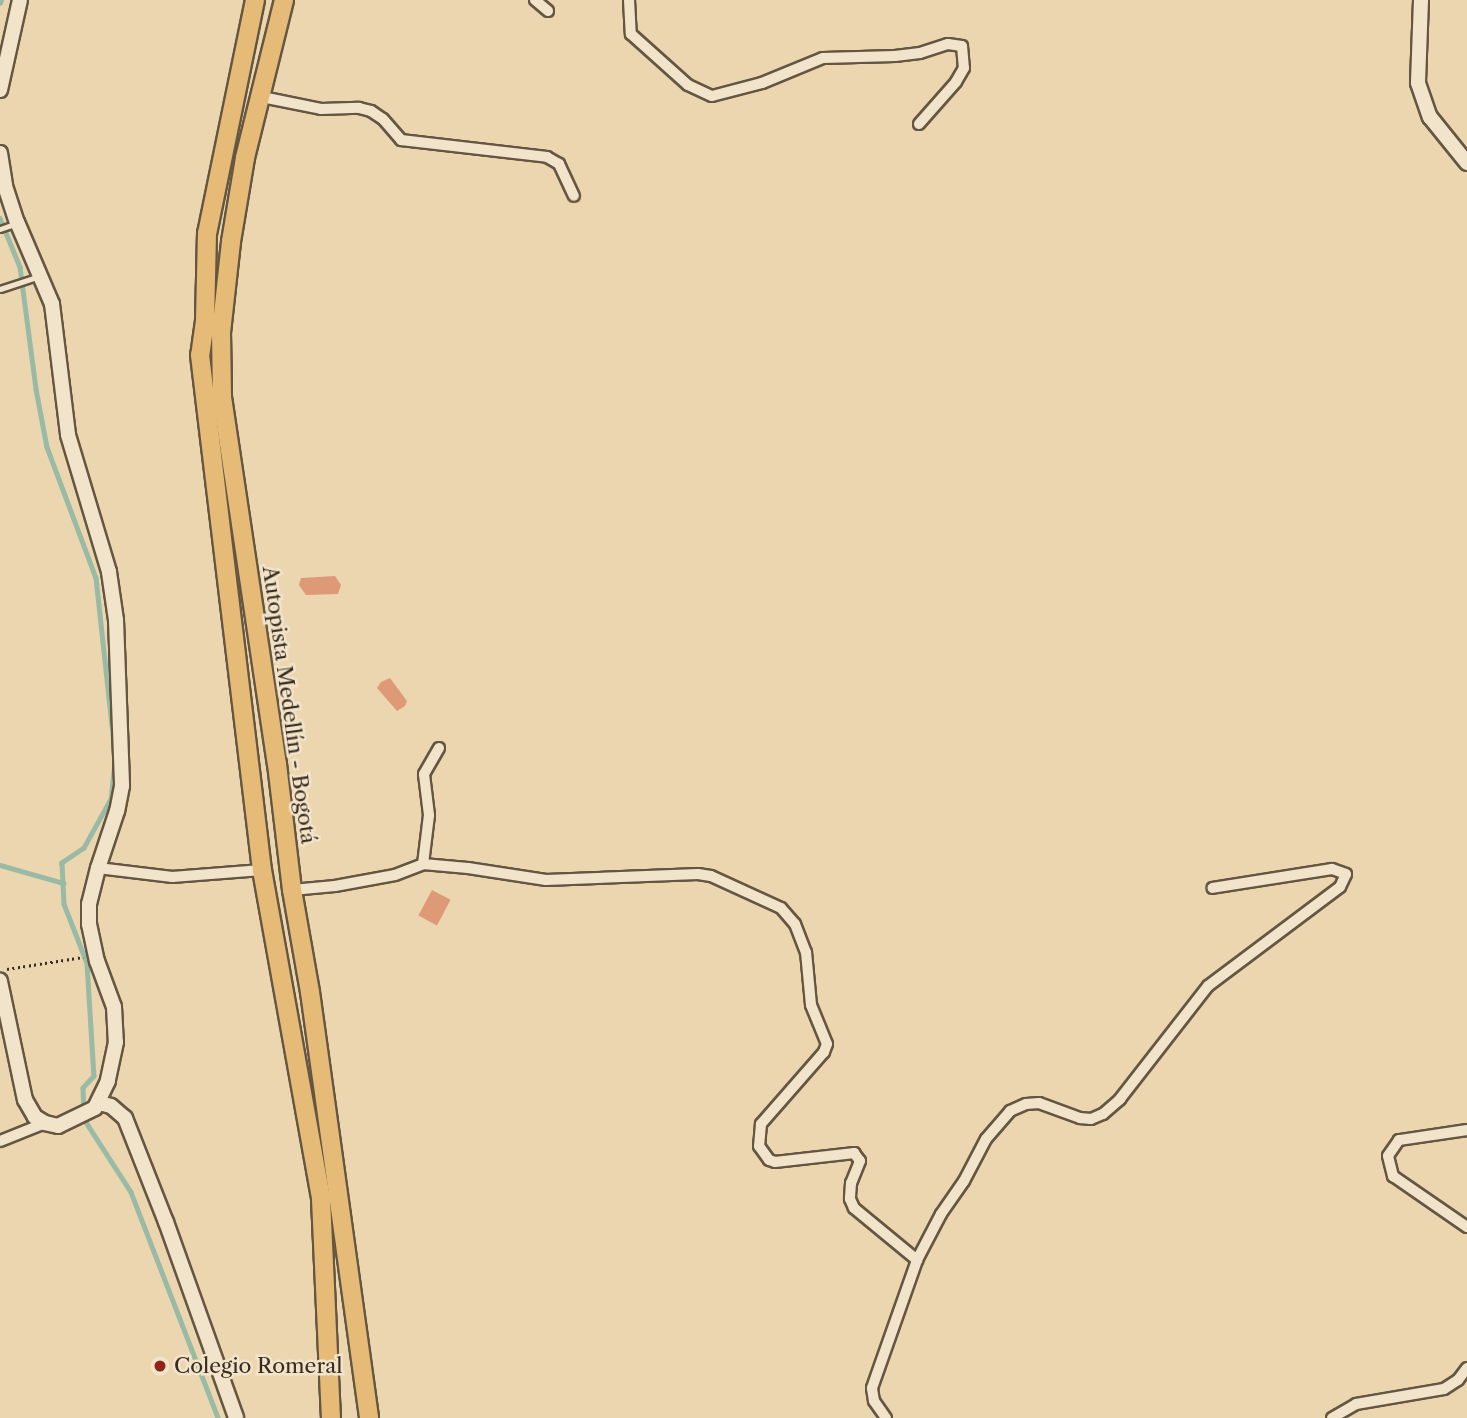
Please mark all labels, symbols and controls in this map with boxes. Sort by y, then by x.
street label: Autopista Medellín - Bogotá [257,564,321,846]
place label: Colegio Romeral [174,1353,342,1379]
marker: Colegio Romeral [152,1358,168,1374]

